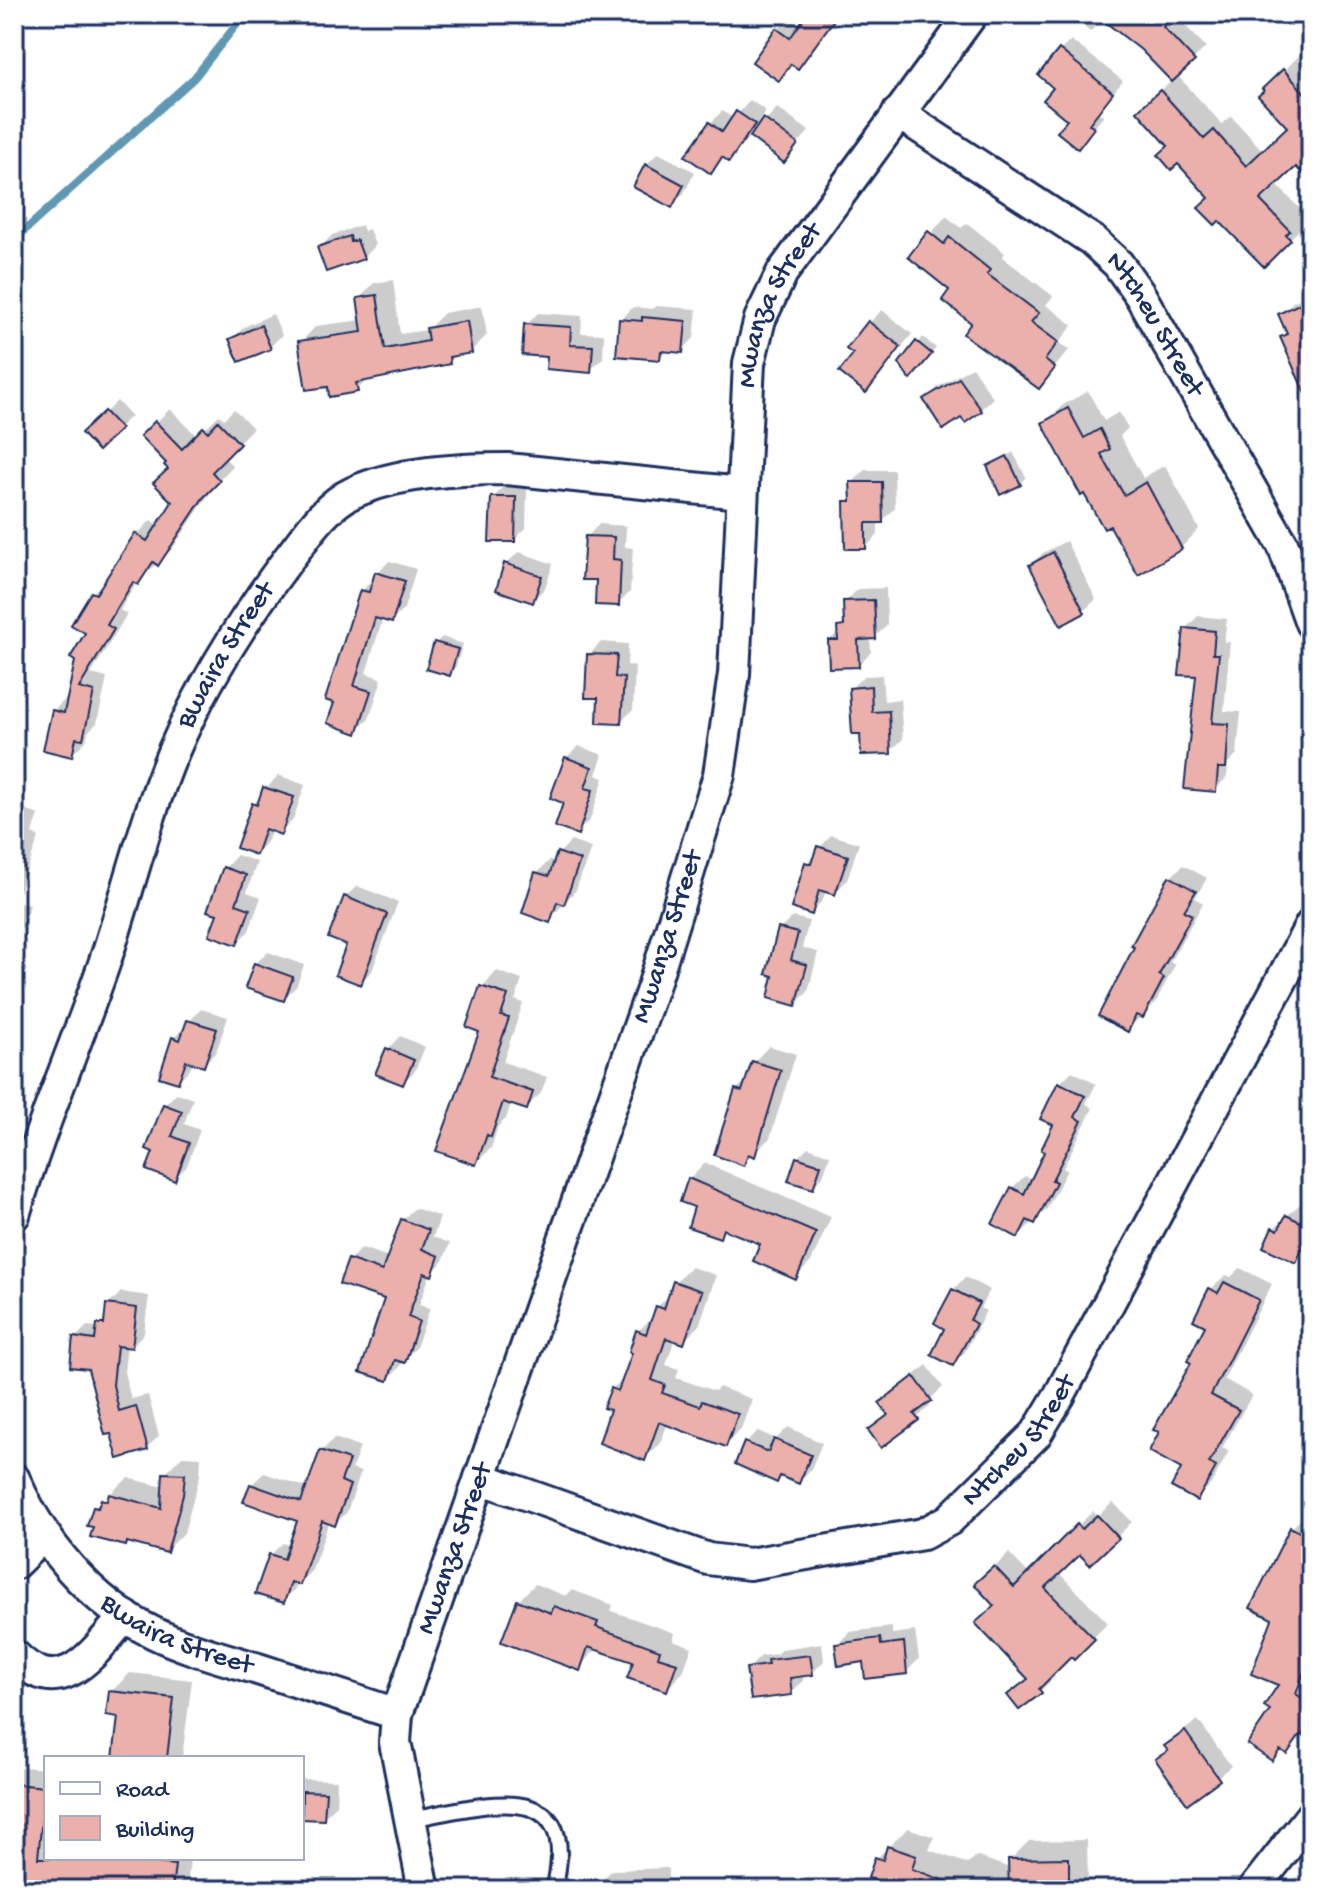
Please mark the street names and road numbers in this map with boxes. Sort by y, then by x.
street label: Mwanza Street [731,214,831,389]
street label: Ntcheu Street [1099,245,1212,405]
street label: Bwaira Street [169,574,284,735]
street label: Mwanza Street [625,844,712,1028]
street label: Ntcheu Street [955,1367,1085,1514]
street label: Mwanza Street [410,1456,501,1639]
street label: Bwaira Street [92,1587,259,1684]

